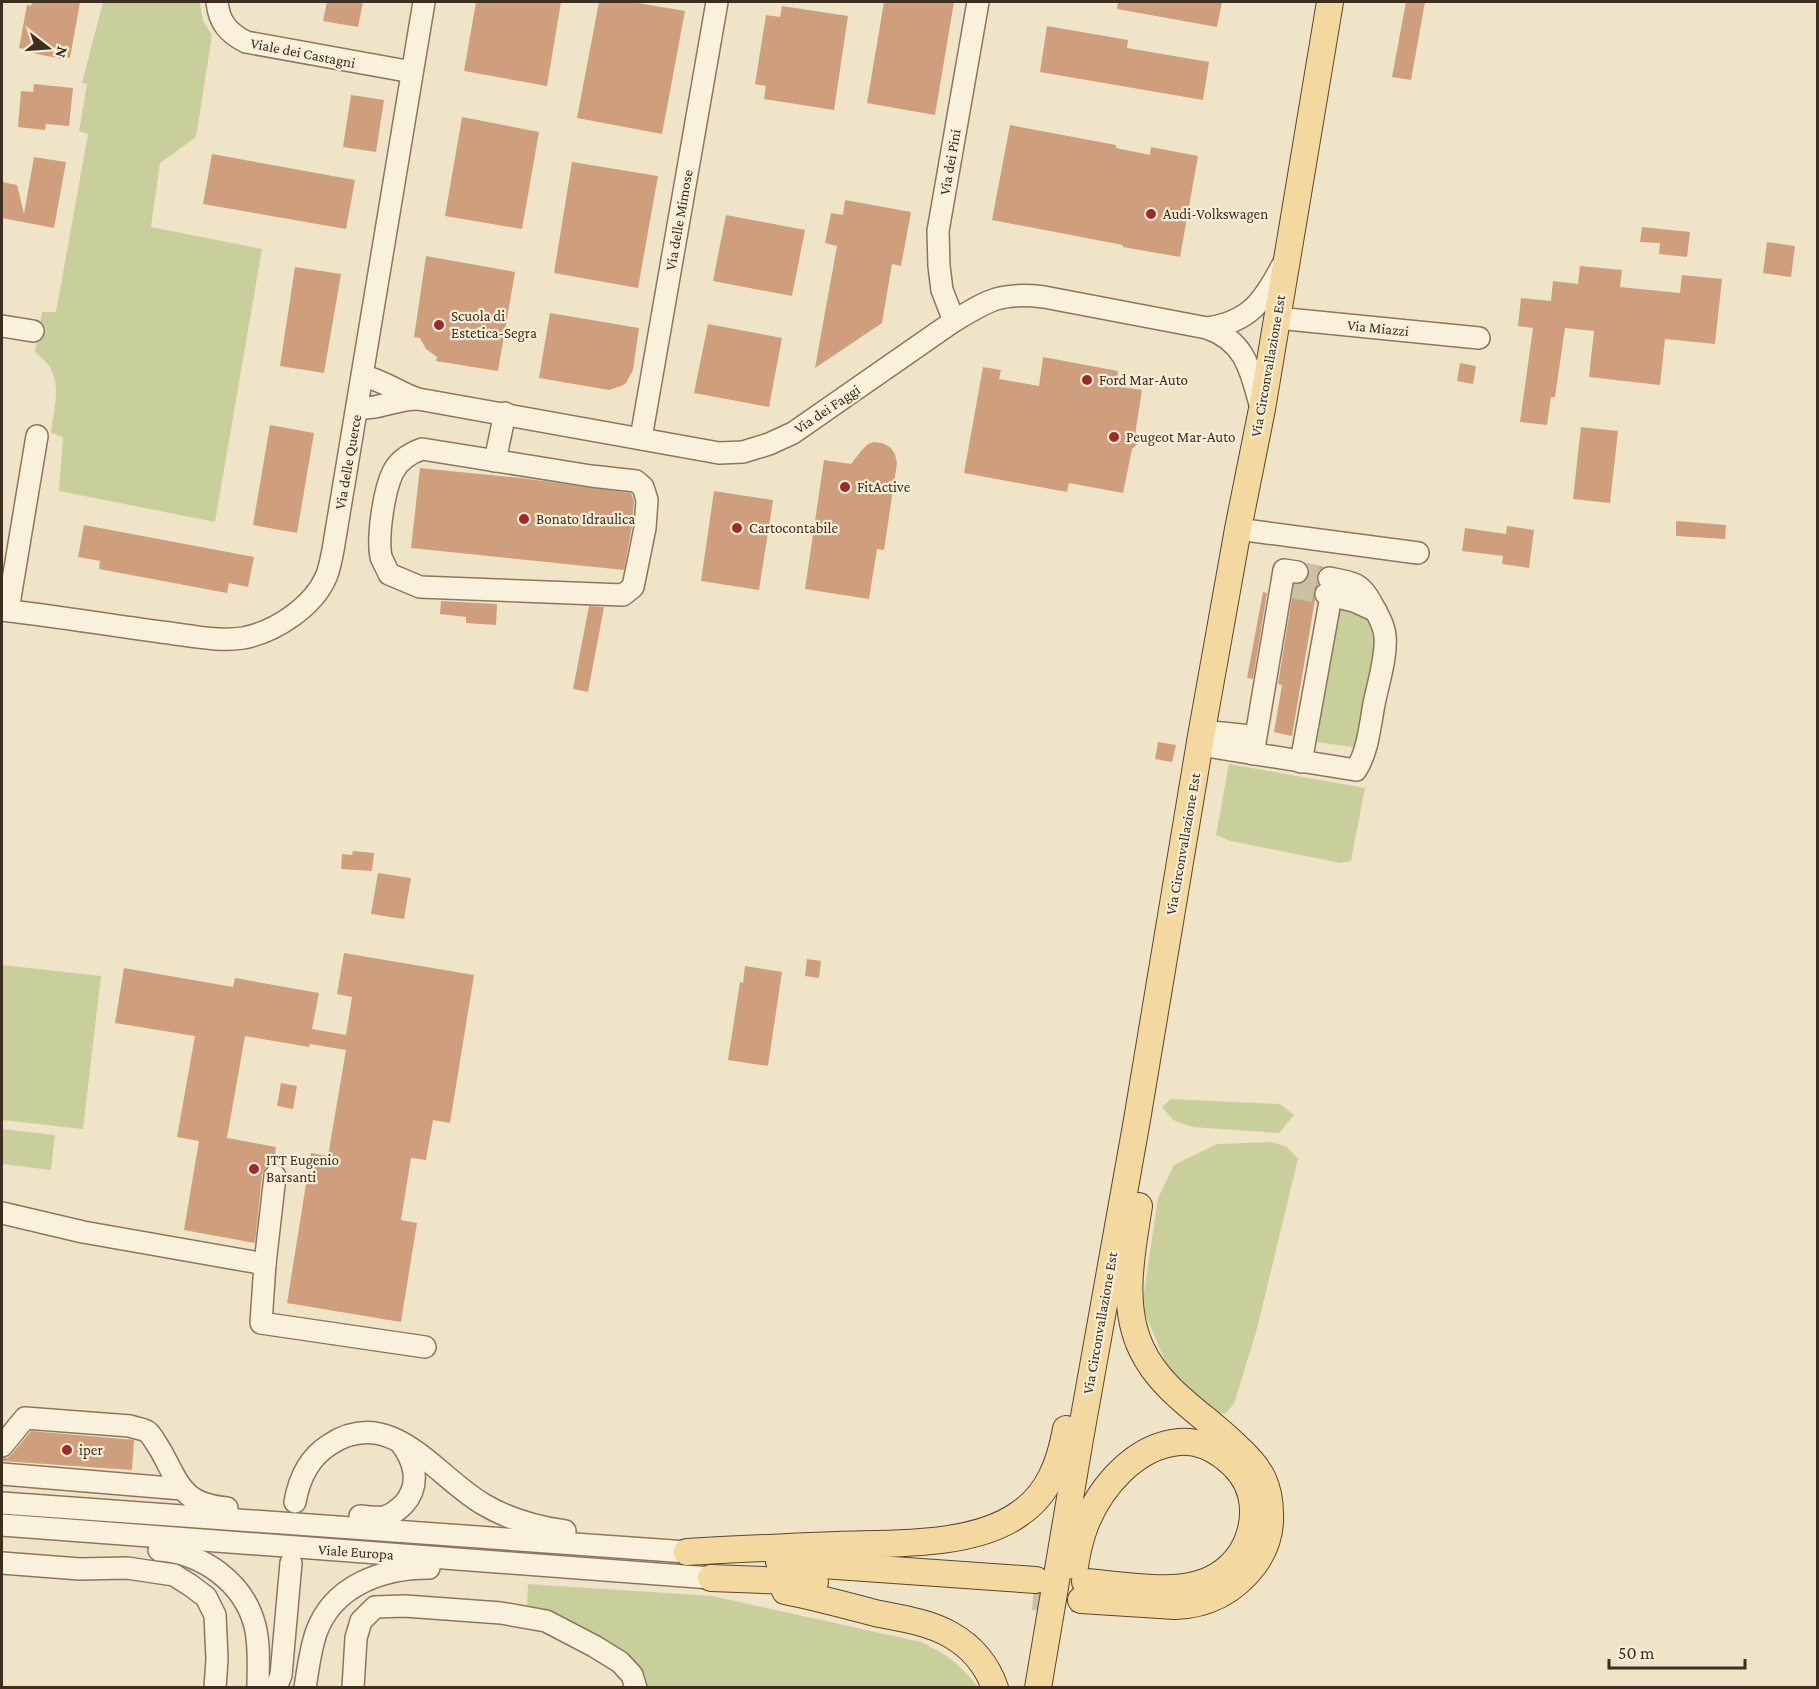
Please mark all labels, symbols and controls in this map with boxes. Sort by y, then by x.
north arrow [18,18,78,78]
street label: Viale dei Castagni [249,35,357,72]
text: N [52,45,72,60]
street label: Via dei Pini [936,128,964,196]
street label: Via delle Mimose [662,168,696,272]
place label: Audi-Volkswagen [1163,206,1268,223]
marker: Audi-Volkswagen [1144,207,1158,221]
street label: Via Circonvallazione Est [1248,293,1289,438]
place label: Scuola di Estetica-Segra [451,308,537,342]
street label: Via Miazzi [1346,317,1410,339]
marker: Scuola di Estetica-Segra [432,318,446,332]
place label: Ford Mar-Auto [1099,372,1188,388]
marker: Ford Mar-Auto [1080,373,1094,387]
street label: Via dei Faggi [791,381,863,438]
street label: Via delle Querce [332,413,364,511]
place label: Peugeot Mar-Auto [1126,429,1236,446]
marker: Peugeot Mar-Auto [1107,430,1121,444]
place label: FitActive [857,479,911,495]
marker: FitActive [838,480,852,494]
place label: Bonato Idraulica [536,511,635,527]
marker: Bonato Idraulica [517,512,531,526]
place label: Cartocontabile [749,520,838,536]
marker: Cartocontabile [730,521,744,535]
street label: Via Circonvallazione Est [1163,771,1204,916]
place label: ITT Eugenio Barsanti [266,1152,339,1185]
marker: ITT Eugenio Barsanti [247,1162,261,1176]
street label: Via Circonvallazione Est [1080,1250,1121,1395]
place label: iper [79,1442,103,1459]
marker: iper [60,1443,74,1457]
street label: Viale Europa [318,1541,394,1564]
scale bar [1609,1632,1746,1670]
text: 50 m [1618,1643,1655,1663]

